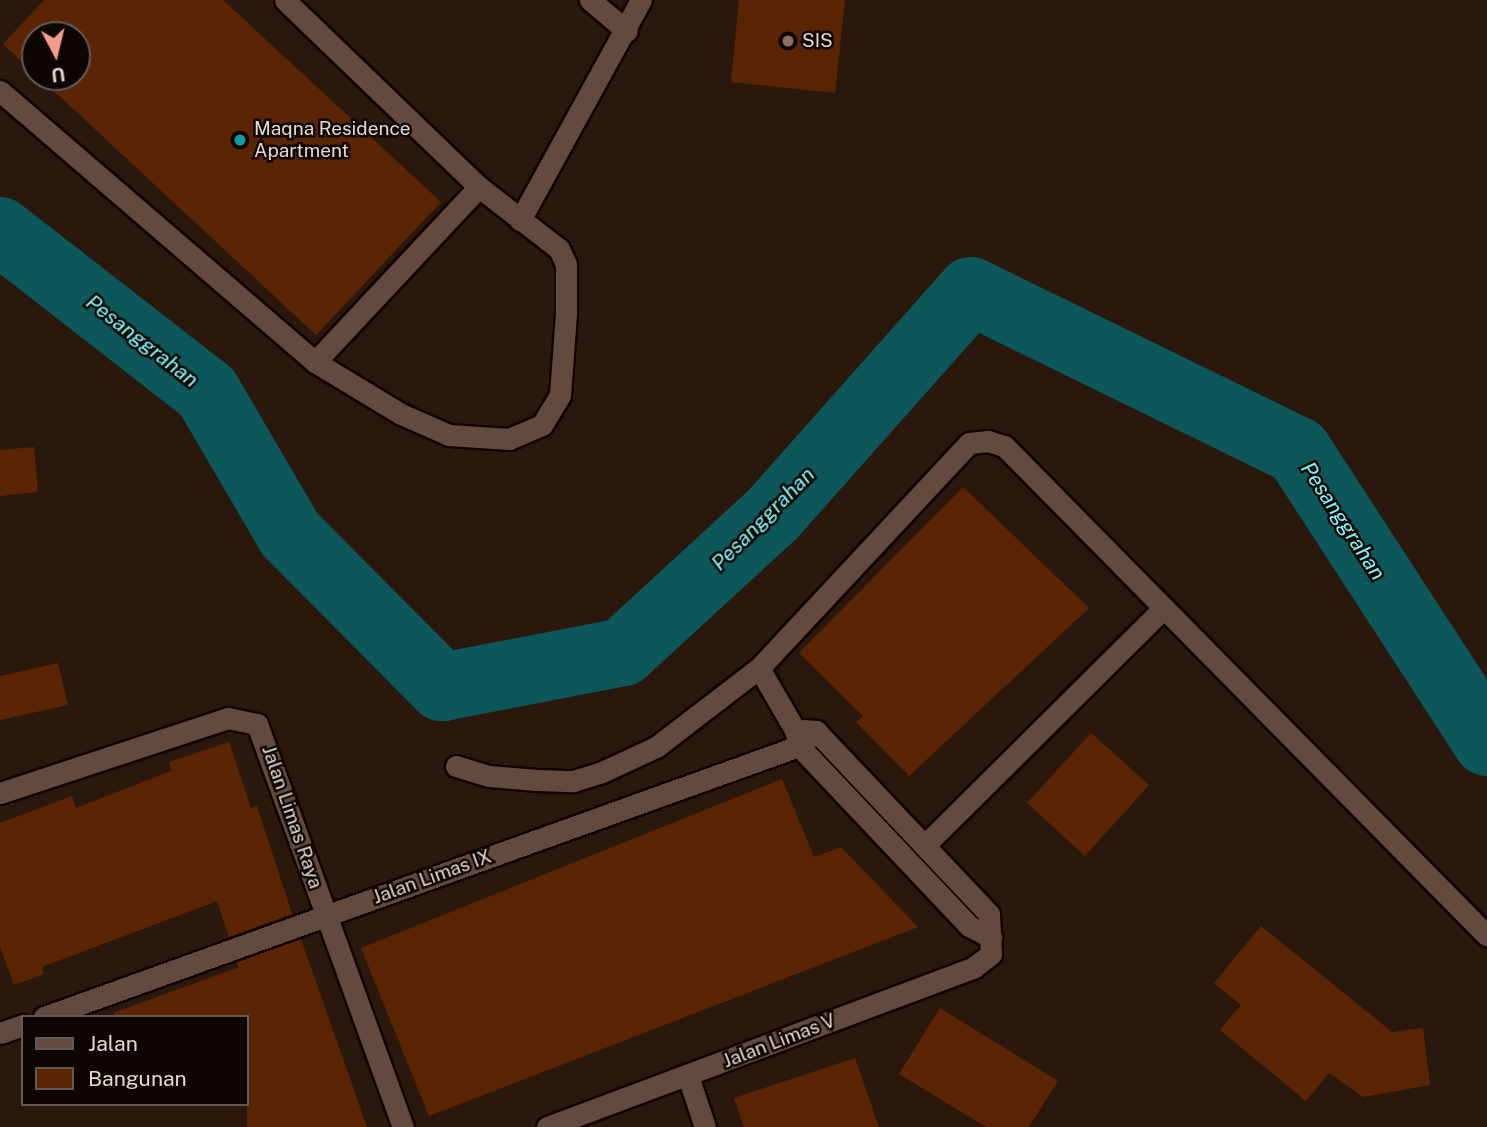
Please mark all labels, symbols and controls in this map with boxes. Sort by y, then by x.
north arrow [21,21,91,91]
place label: SIS [802,30,833,52]
marker: SIS [780,33,796,49]
text: U [50,63,66,87]
place label: Maqna Residence Apartment [254,118,410,162]
marker: Maqna Residence Apartment [232,132,248,148]
water label: Pesanggrahan [81,289,203,393]
water label: Pesanggrahan [1296,457,1390,585]
water label: Pesanggrahan [706,462,820,576]
street label: Jalan Limas Raya [257,742,327,892]
street label: Jalan Limas IX [369,845,495,909]
street label: Jalan Limas V [719,1009,839,1073]
legend [21,1015,248,1106]
text: Jalan [88,1031,138,1056]
text: Bangunan [88,1066,187,1091]

